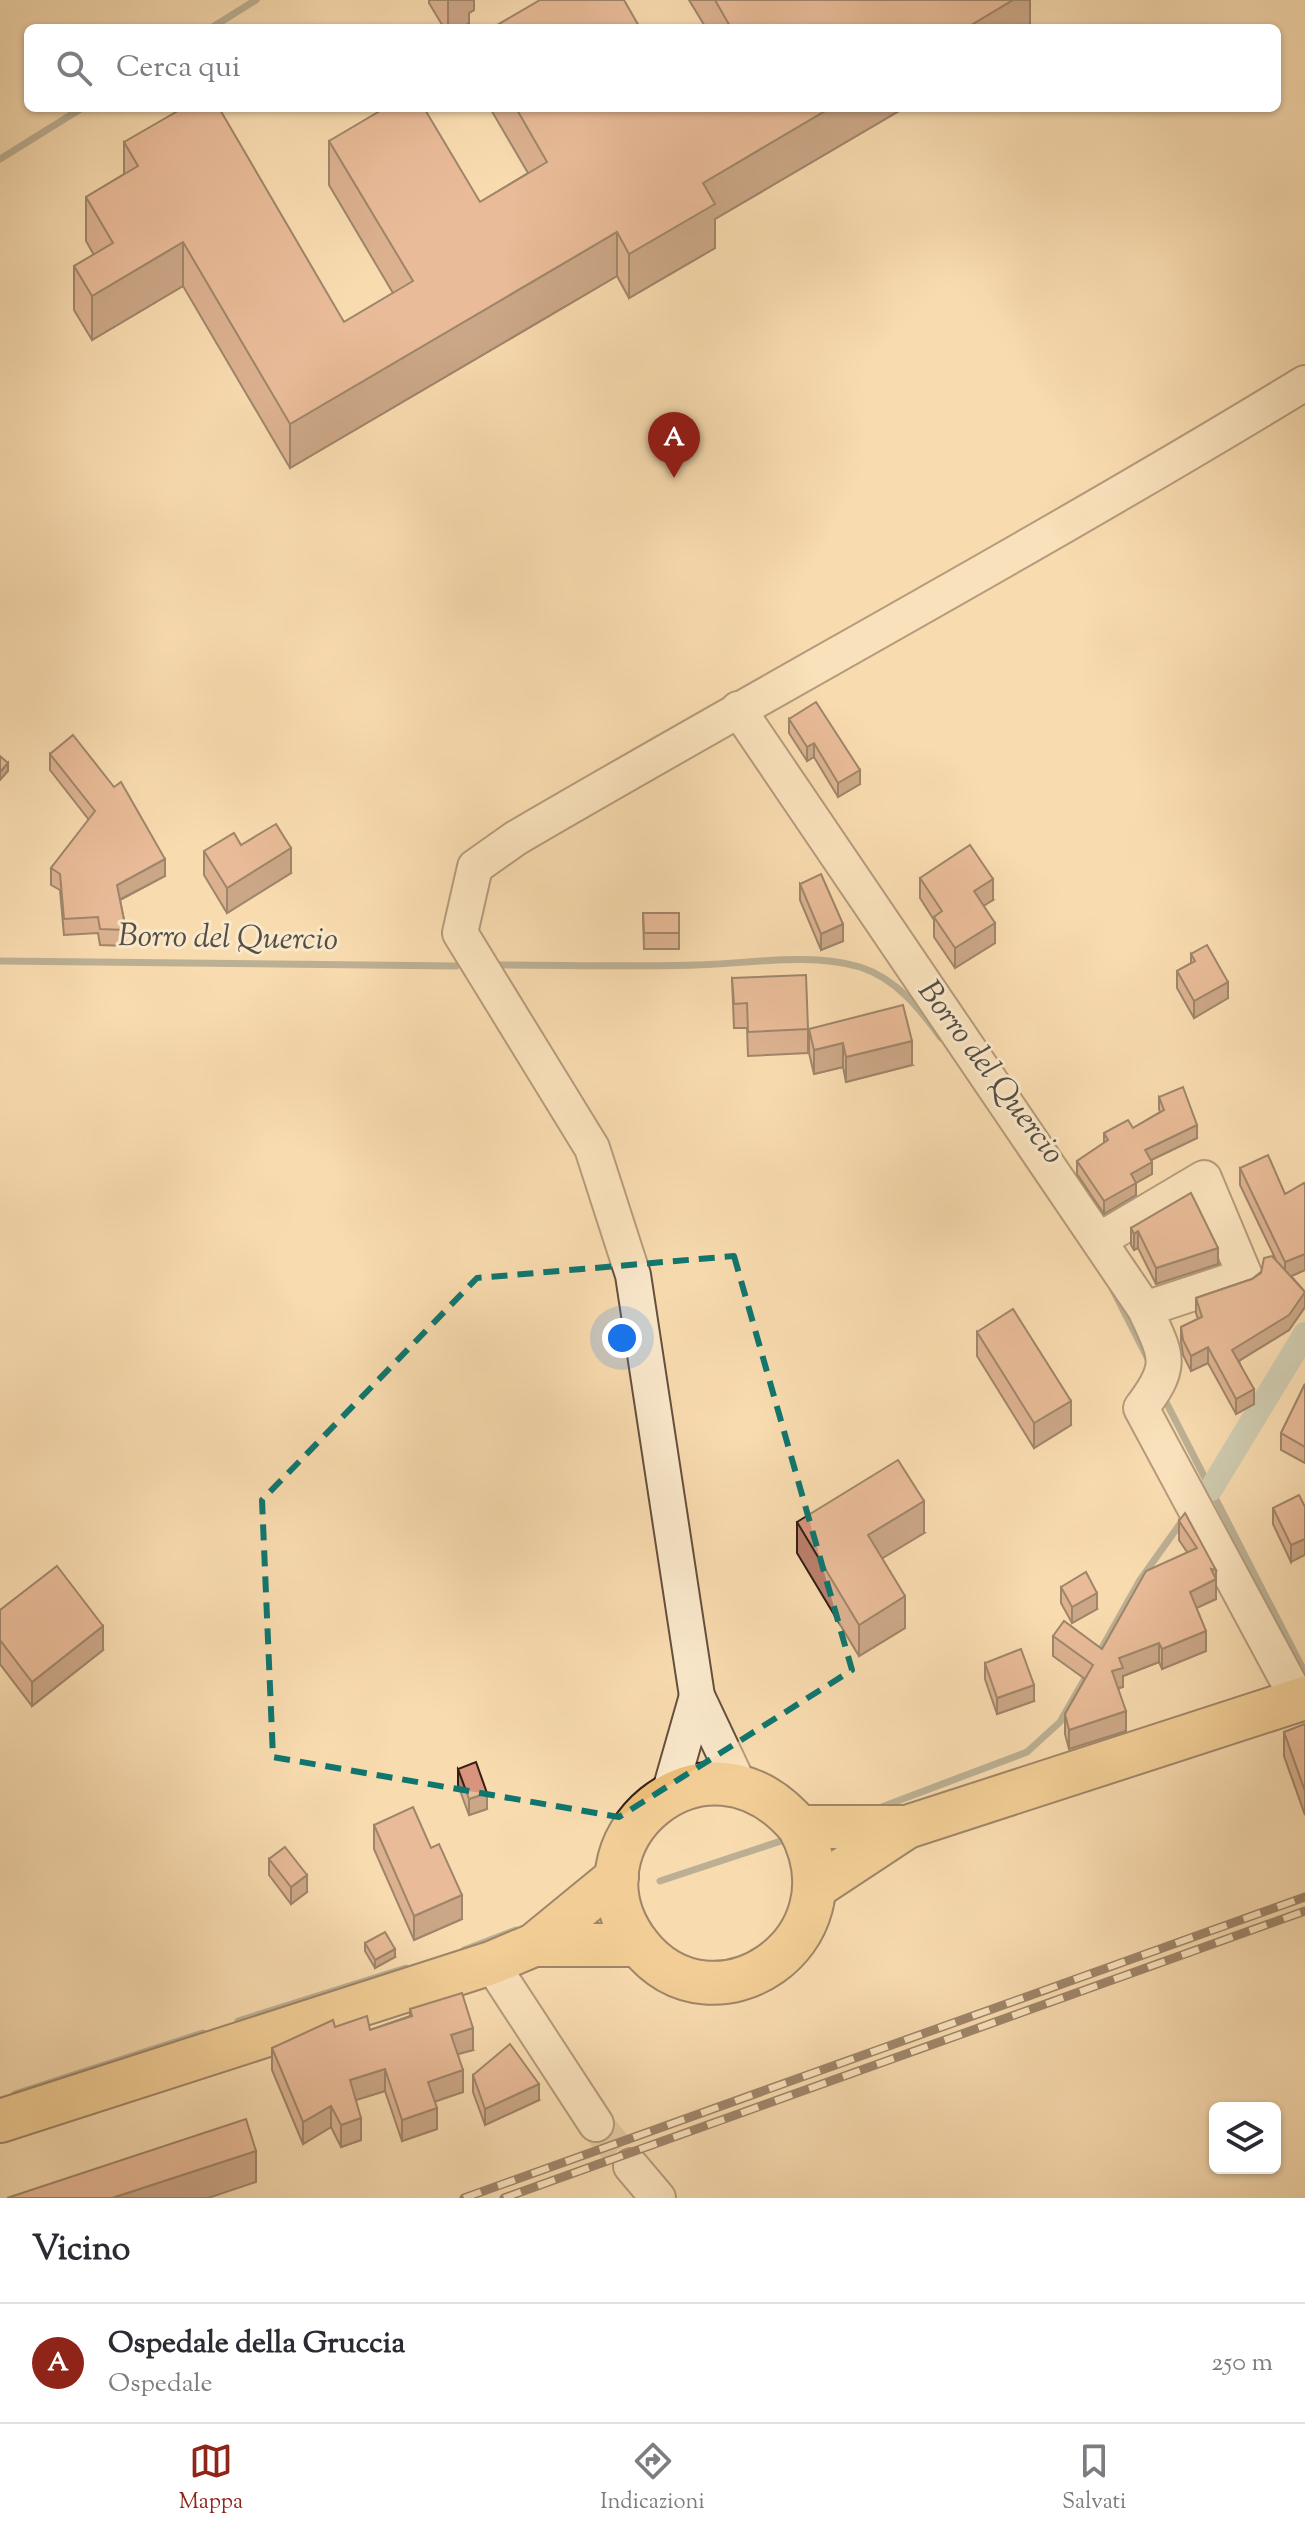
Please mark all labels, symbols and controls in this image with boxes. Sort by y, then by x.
search box [24,24,1281,112]
icon: search [52,46,96,90]
text: Cerca qui [116,47,241,90]
pin: A [648,412,700,478]
water label: Borro del Quercio [118,914,338,964]
water label: Borro del Quercio [905,971,1075,1175]
your location [602,1318,642,1358]
map controls [1209,2102,1281,2174]
button: layers [1209,2102,1281,2174]
text: Vicino [32,2226,130,2275]
text: Ospedale della Gruccia [108,2323,405,2366]
text: A [47,2345,69,2382]
text: 250 m [1211,2345,1273,2382]
text: Ospedale [108,2366,213,2403]
tab: Mappa [179,2439,243,2519]
tab: Indicazioni [600,2439,705,2519]
tab: Salvati [1062,2439,1126,2519]

